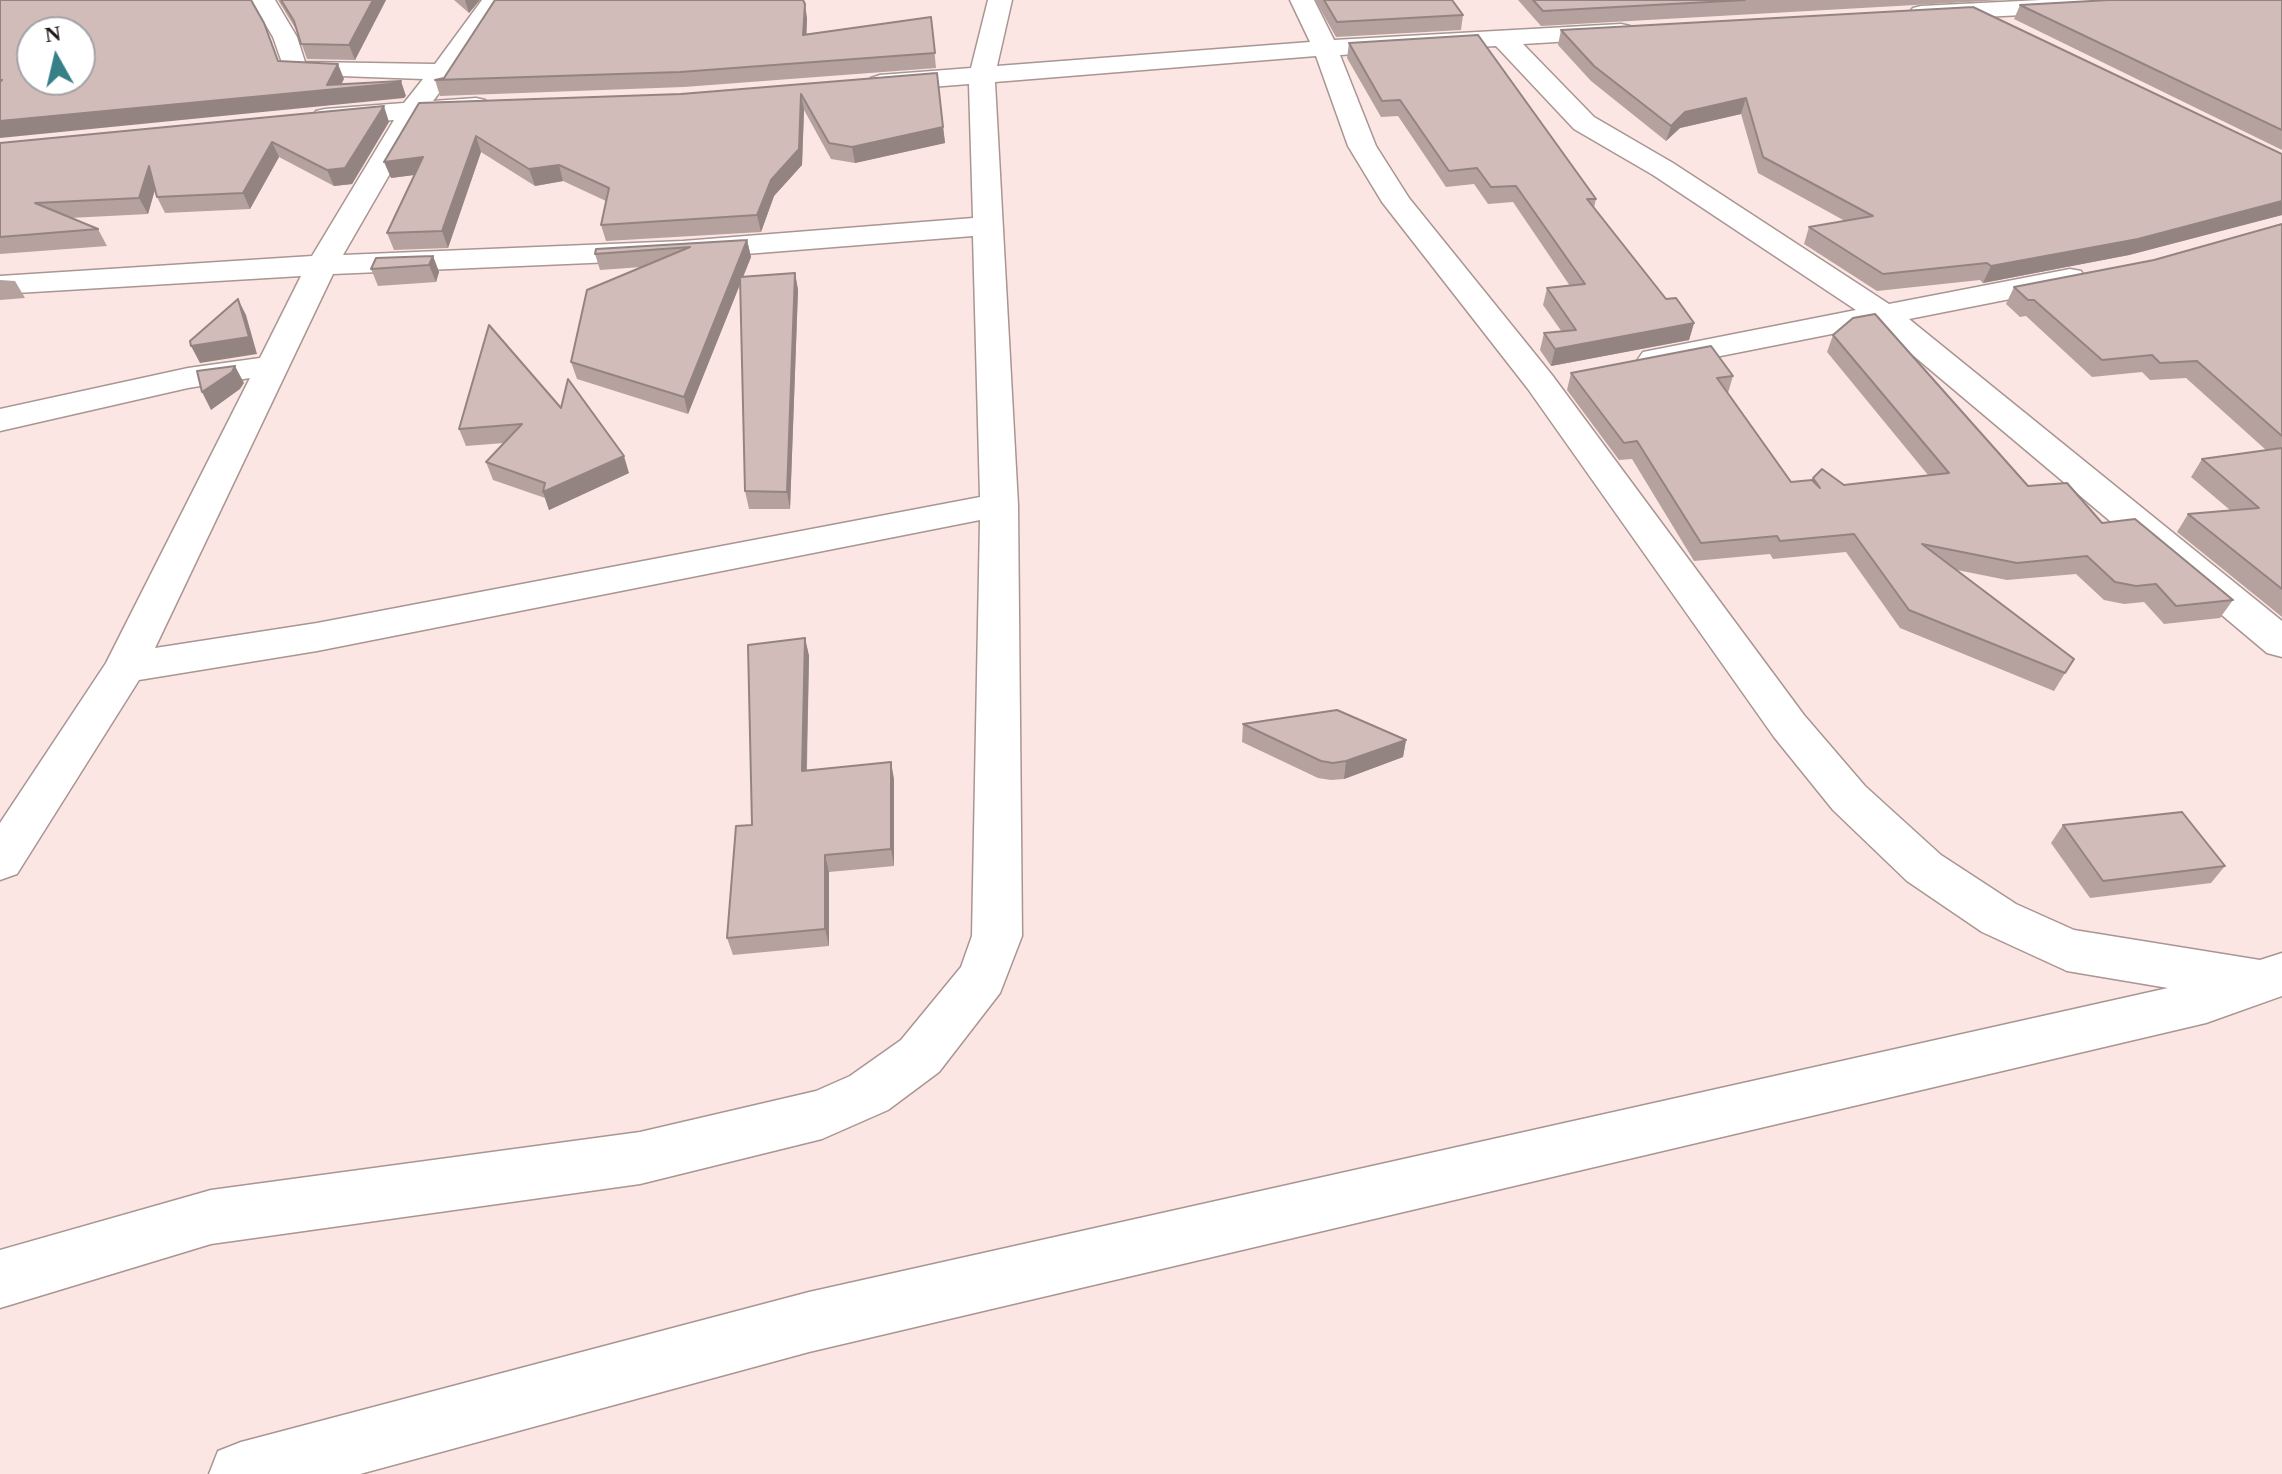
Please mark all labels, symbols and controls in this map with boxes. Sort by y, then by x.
north arrow [16,16,96,96]
text: N [43,20,62,47]

